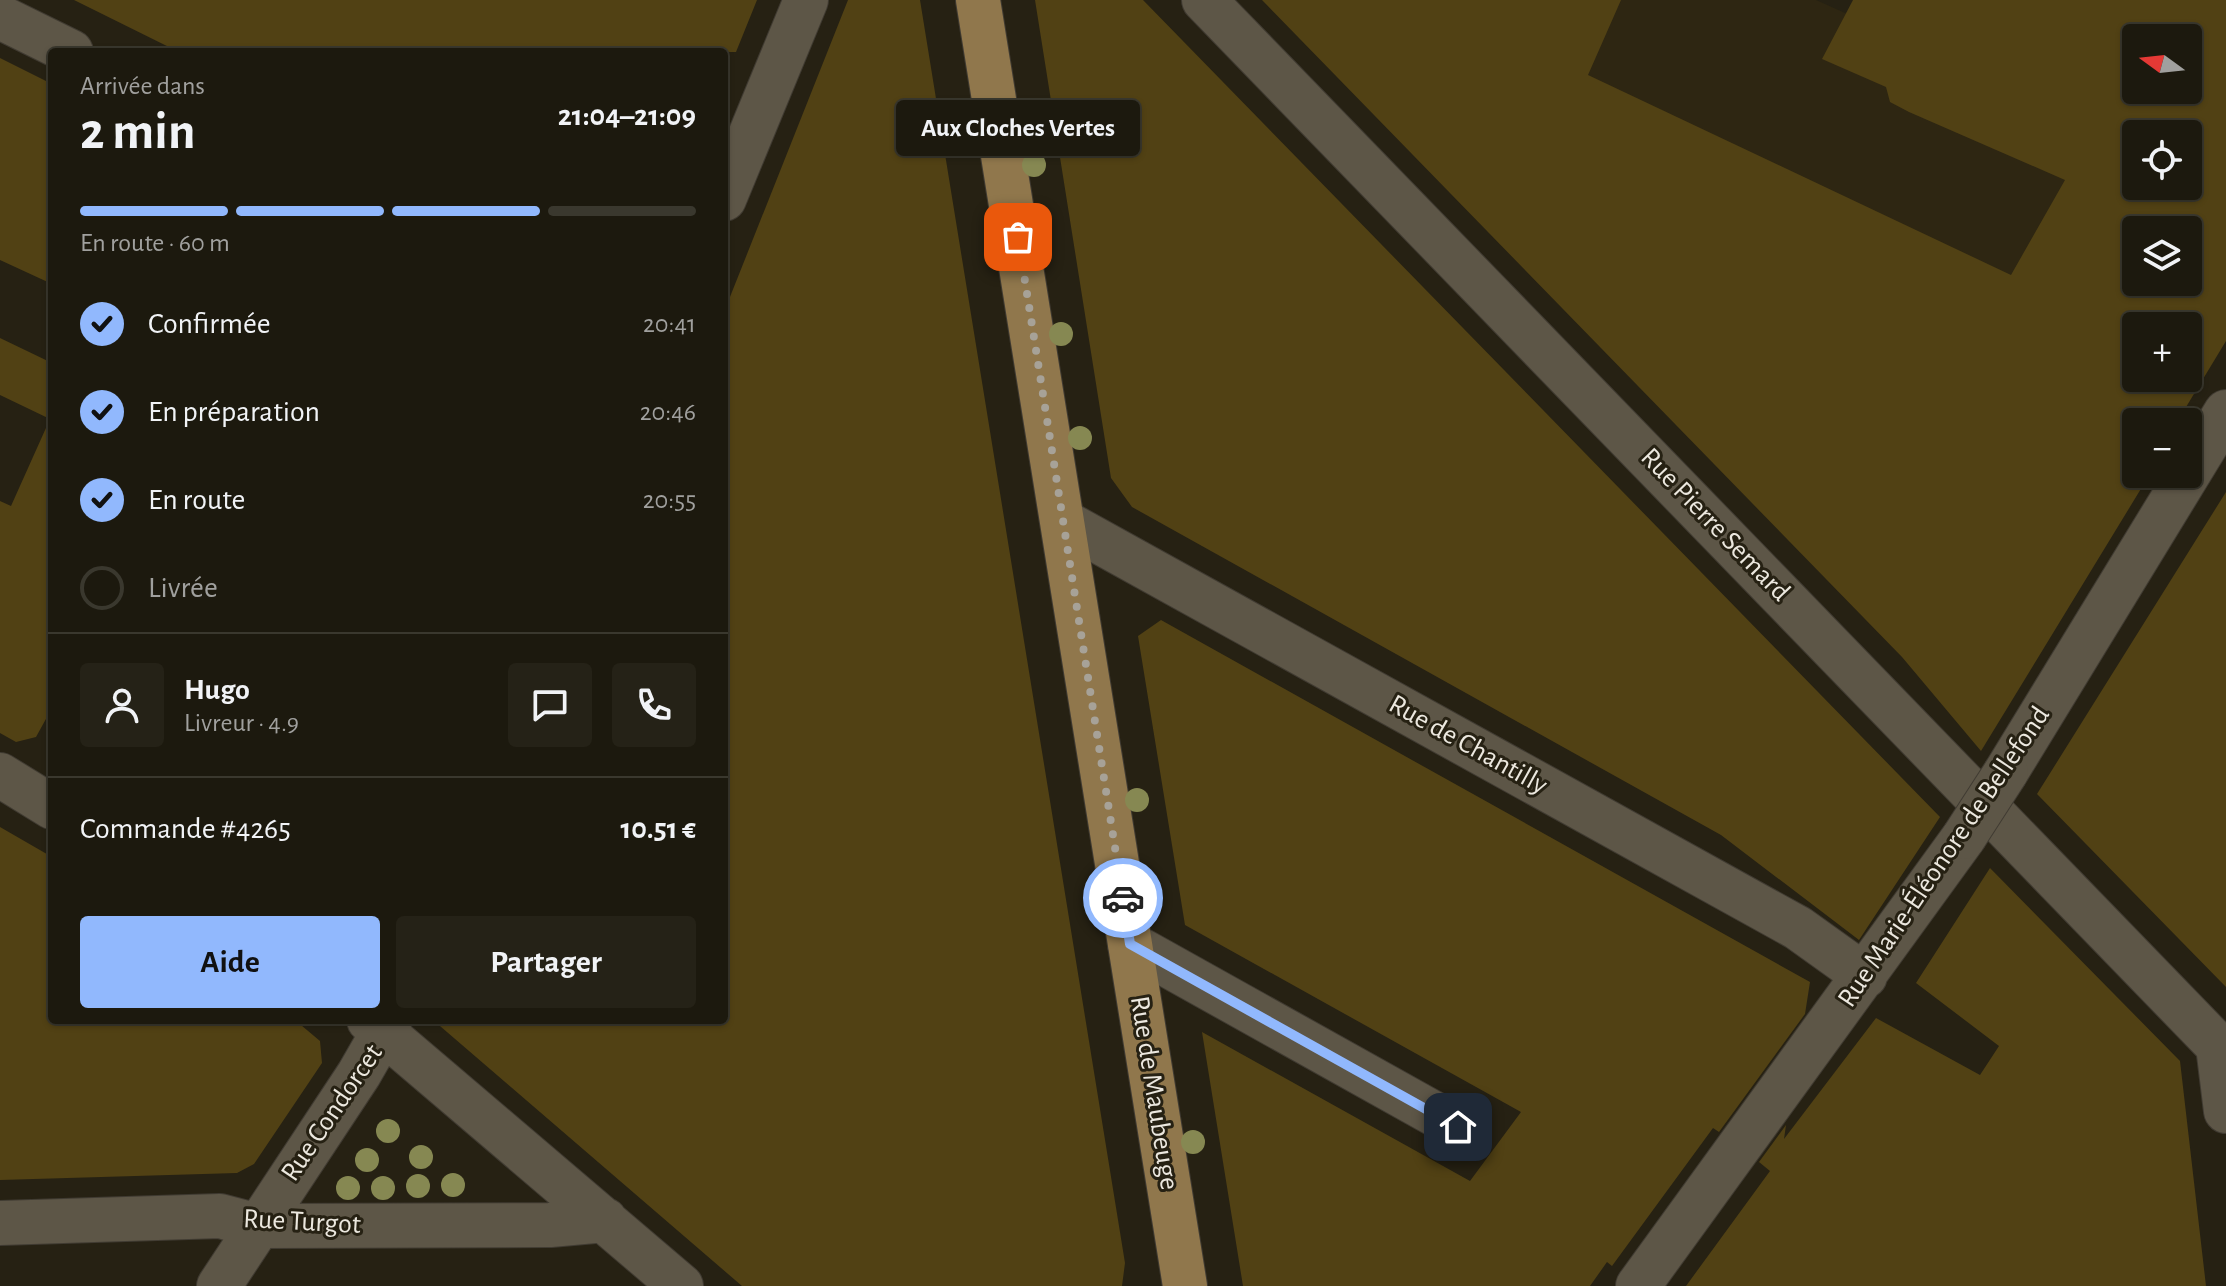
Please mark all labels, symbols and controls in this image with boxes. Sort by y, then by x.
north arrow [2122,24,2202,104]
map controls [2122,24,2202,488]
text: Arrivée dans [80,73,205,99]
text: 21:04–21:09 [558,101,696,131]
callout: Aux Cloches Vertes [896,101,1140,157]
text: 2 min [80,106,195,158]
text: Aux Cloches Vertes [921,115,1115,141]
button: locate [2122,120,2202,200]
pin [984,203,1052,271]
icon: bag [996,215,1040,259]
button: layers [2122,216,2202,296]
text: En route · 60 m [80,230,230,256]
icon: check [80,302,124,346]
text: Confirmée [148,309,271,339]
text: 20:41 [643,311,696,337]
button: + [2122,312,2202,392]
icon: check [80,390,124,434]
text: En préparation [148,397,320,427]
text: 20:46 [640,399,696,425]
button: − [2122,408,2202,488]
street label: Rue Pierre Semard [1635,443,1795,607]
icon: check [80,478,124,522]
text: En route [148,485,245,515]
text: 20:55 [643,487,696,513]
text: Livrée [148,573,218,603]
button: person [80,663,164,747]
button: chat [508,663,592,747]
button: phone [612,663,696,747]
text: Hugo [184,675,250,705]
street label: Rue de Chantilly [1384,690,1552,800]
street label: Rue Marie-Éléonore de Bellefond [1830,700,2055,1012]
text: Livreur · 4.9 [184,710,299,736]
text: Commande #4265 [80,814,291,844]
text: 10.51 € [620,814,696,844]
courier [1083,858,1163,938]
icon: car [1101,876,1145,920]
button: Aide [80,916,380,1008]
button: Partager [396,916,696,1008]
street label: Rue de Maubeuge [1125,994,1183,1192]
street label: Rue Condorcet [276,1040,388,1186]
pin [1424,1093,1492,1161]
icon: home [1436,1105,1480,1149]
street label: Rue Turgot [242,1205,362,1239]

